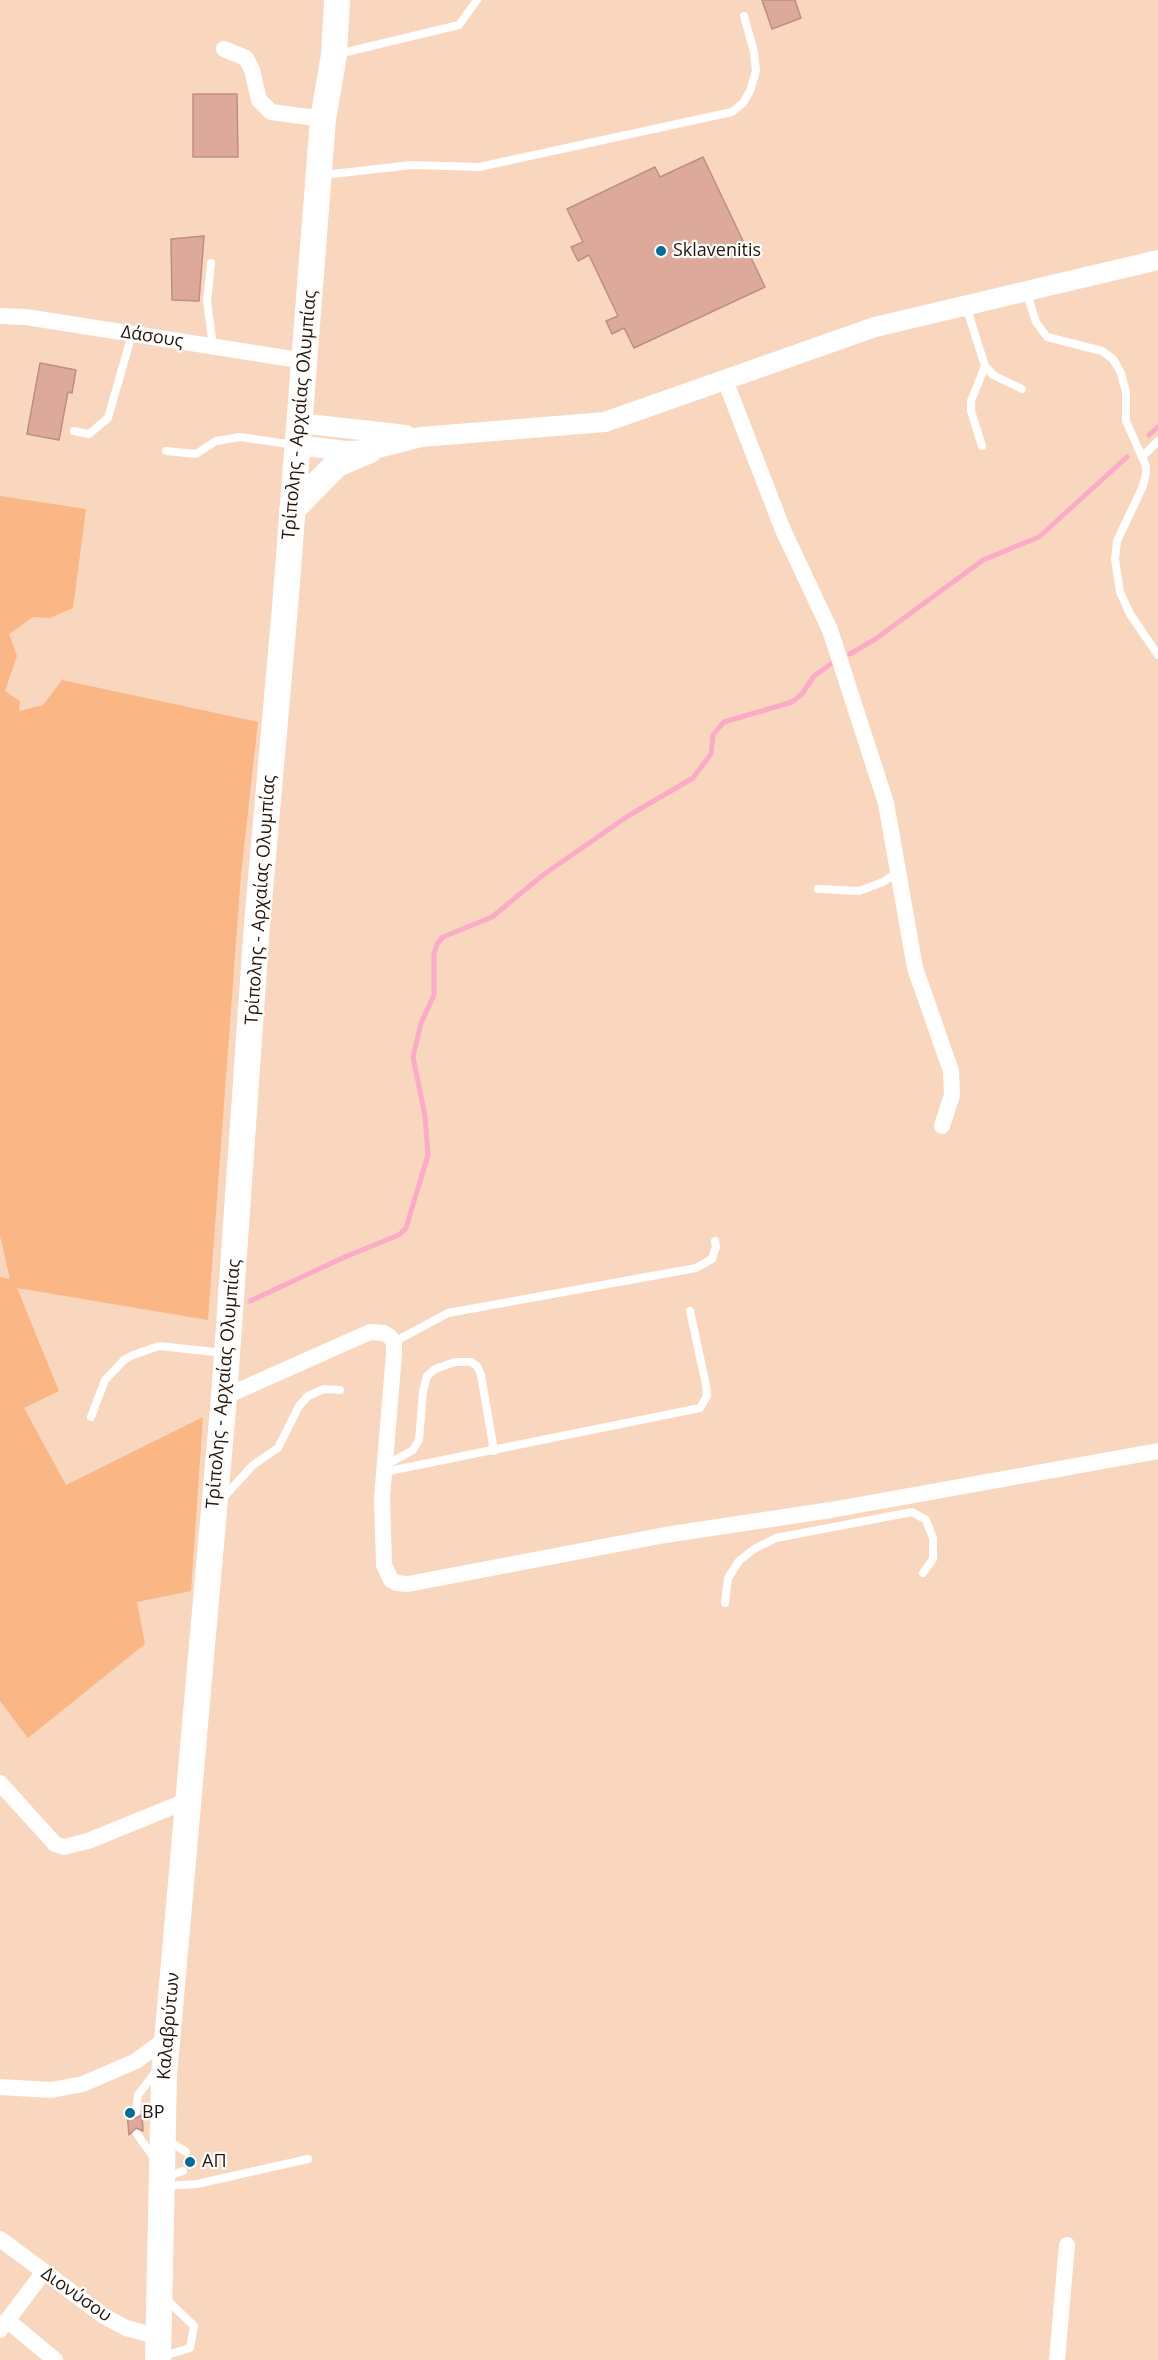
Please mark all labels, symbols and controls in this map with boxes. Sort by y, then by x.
place label: Sklavenitis [673,240,761,262]
marker: Sklavenitis [654,244,668,258]
street label: Τρίπολης - Αρχαίας Ολυμπίας [278,289,322,541]
street label: Δάσους [119,321,185,353]
street label: Τρίπολης - Αρχαίας Ολυμπίας [241,774,281,1026]
street label: Τρίπολης - Αρχαίας Ολυμπίας [202,1258,246,1510]
street label: Καλαβρύτων [154,1971,184,2081]
place label: BP [142,2102,164,2124]
marker: BP [123,2106,137,2120]
place label: ΑΠ [202,2151,226,2173]
marker: ΑΠ [183,2155,197,2169]
street label: Διονύσου [37,2263,115,2327]

